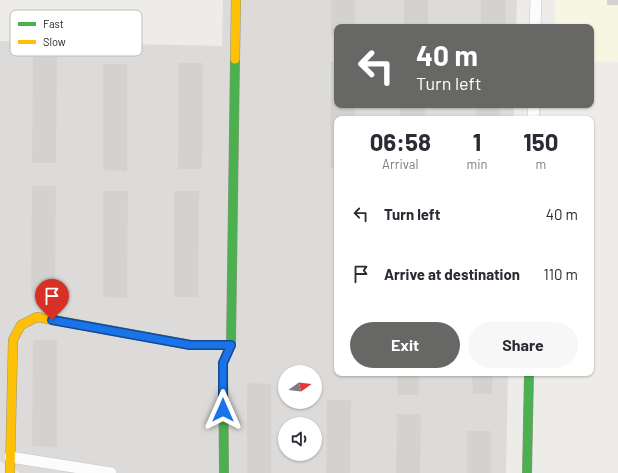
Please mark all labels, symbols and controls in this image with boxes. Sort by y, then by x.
legend [10,10,142,56]
text: Fast [43,17,64,30]
text: Slow [43,35,66,48]
text: 40 m [416,38,478,72]
icon: left [350,40,402,92]
text: Turn left [416,72,482,94]
text: 06:58 [370,127,431,156]
text: 1 [473,127,481,156]
text: 150 [523,127,558,156]
text: Arrival [382,156,418,172]
text: min [467,156,488,172]
text: m [535,156,546,172]
icon: left [350,203,372,225]
text: Turn left [384,205,440,223]
text: 40 m [546,205,578,223]
icon: arrive [350,263,372,285]
text: Arrive at destination [384,265,520,283]
text: 110 m [544,265,578,283]
pin [35,279,69,320]
icon: arrive [41,285,63,307]
button: Exit [350,322,460,368]
button: Share [468,322,578,368]
north arrow [278,365,322,409]
map controls [278,365,322,461]
position arrow [202,389,244,431]
button: sound [278,417,322,461]

